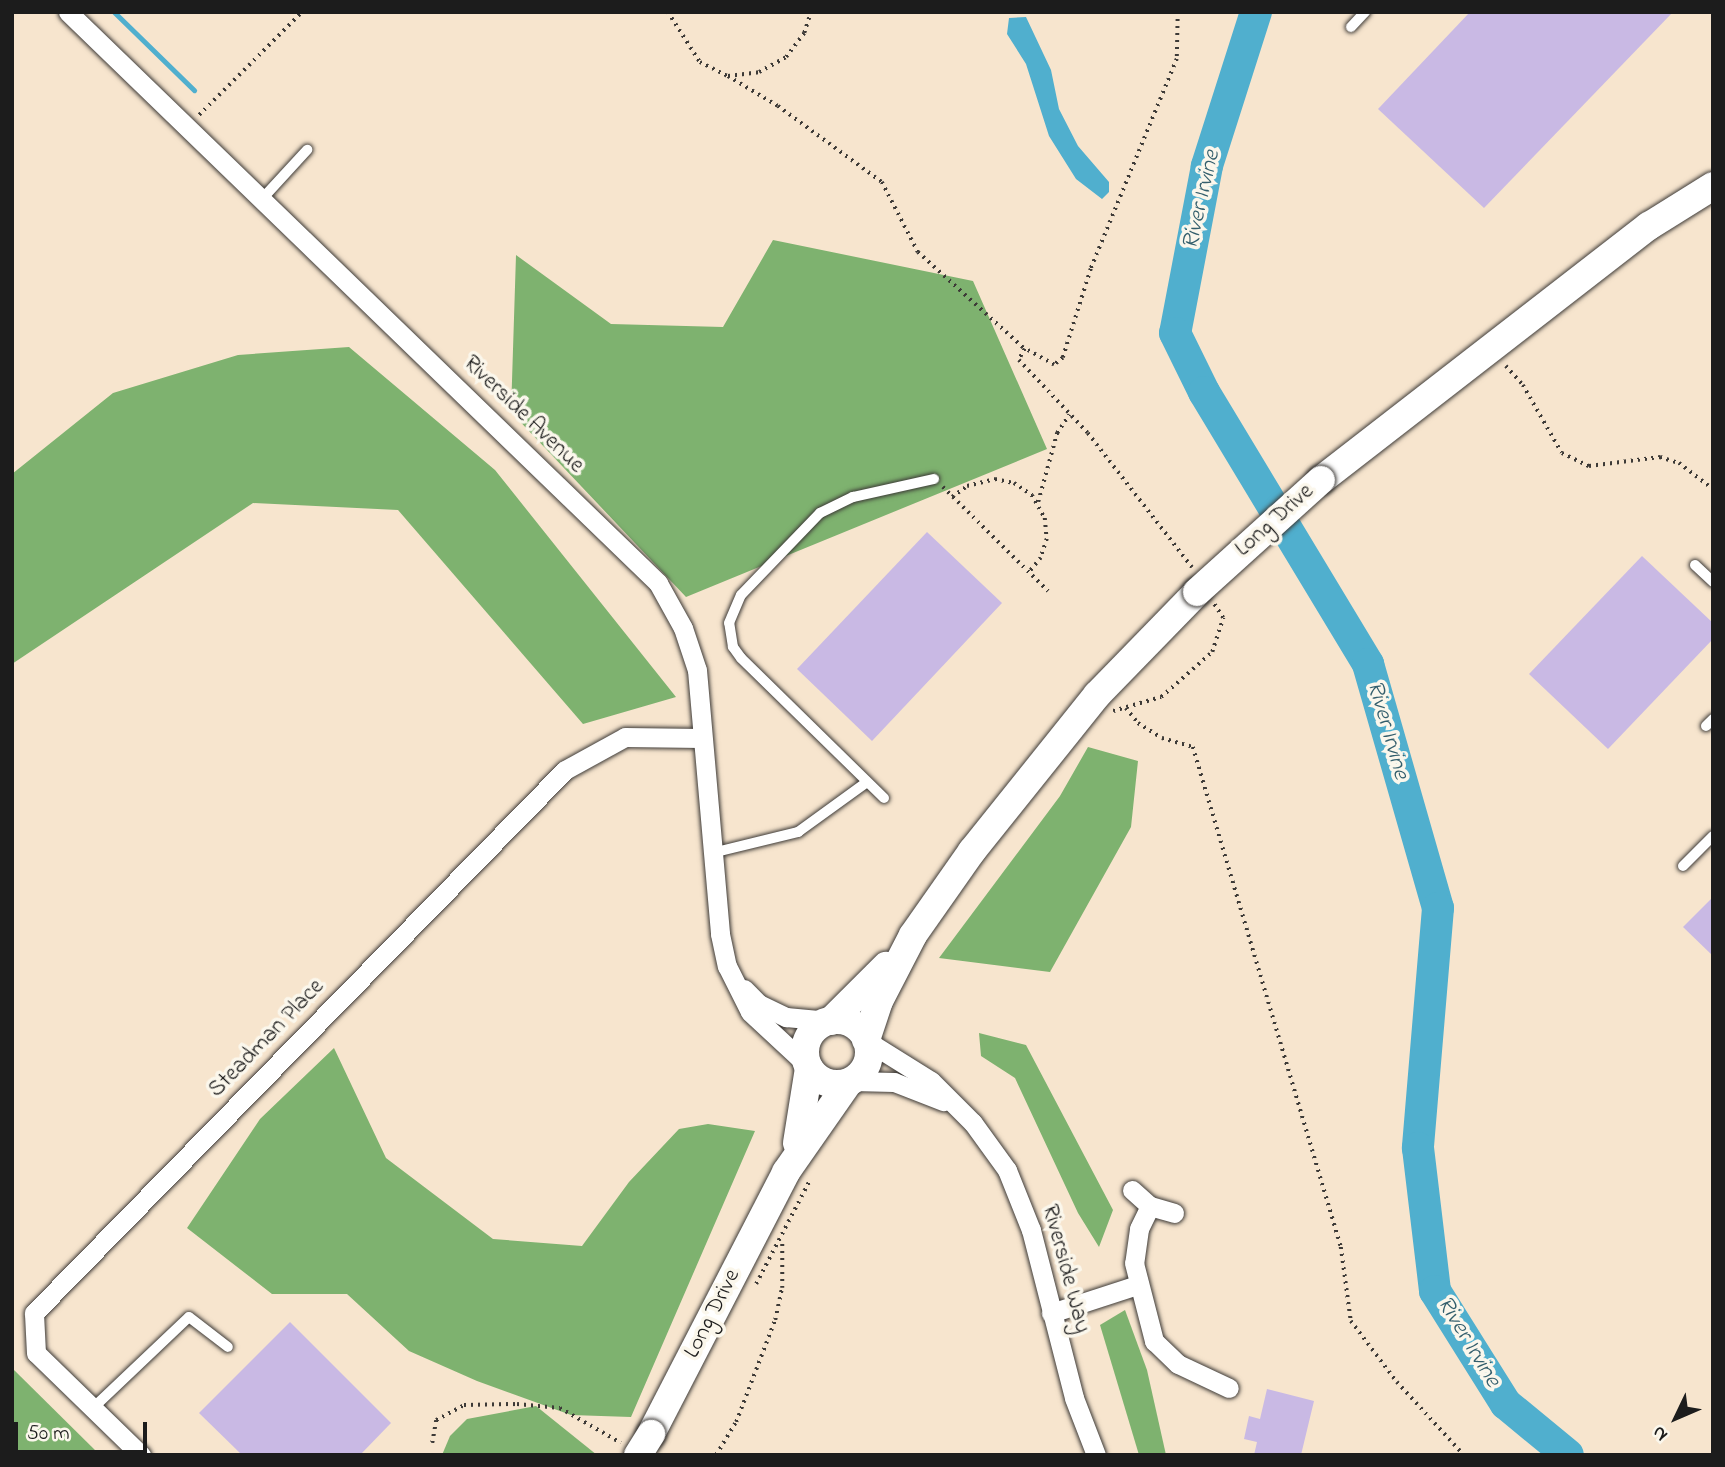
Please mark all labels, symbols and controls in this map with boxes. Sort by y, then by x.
water label: River Irvine [1177,148,1227,252]
street label: Riverside Avenue [457,350,589,480]
street label: Long Drive [1230,479,1320,563]
water label: River Irvine [1359,677,1415,783]
street label: Steadman Place [204,974,330,1104]
street label: Riverside Way [1035,1202,1095,1336]
street label: Long Drive [679,1265,747,1363]
water label: River Irvine [1430,1291,1506,1393]
north arrow [1641,1383,1711,1453]
scale bar [18,1408,150,1452]
text: 50 m [27,1419,70,1449]
text: N [1646,1419,1675,1447]

